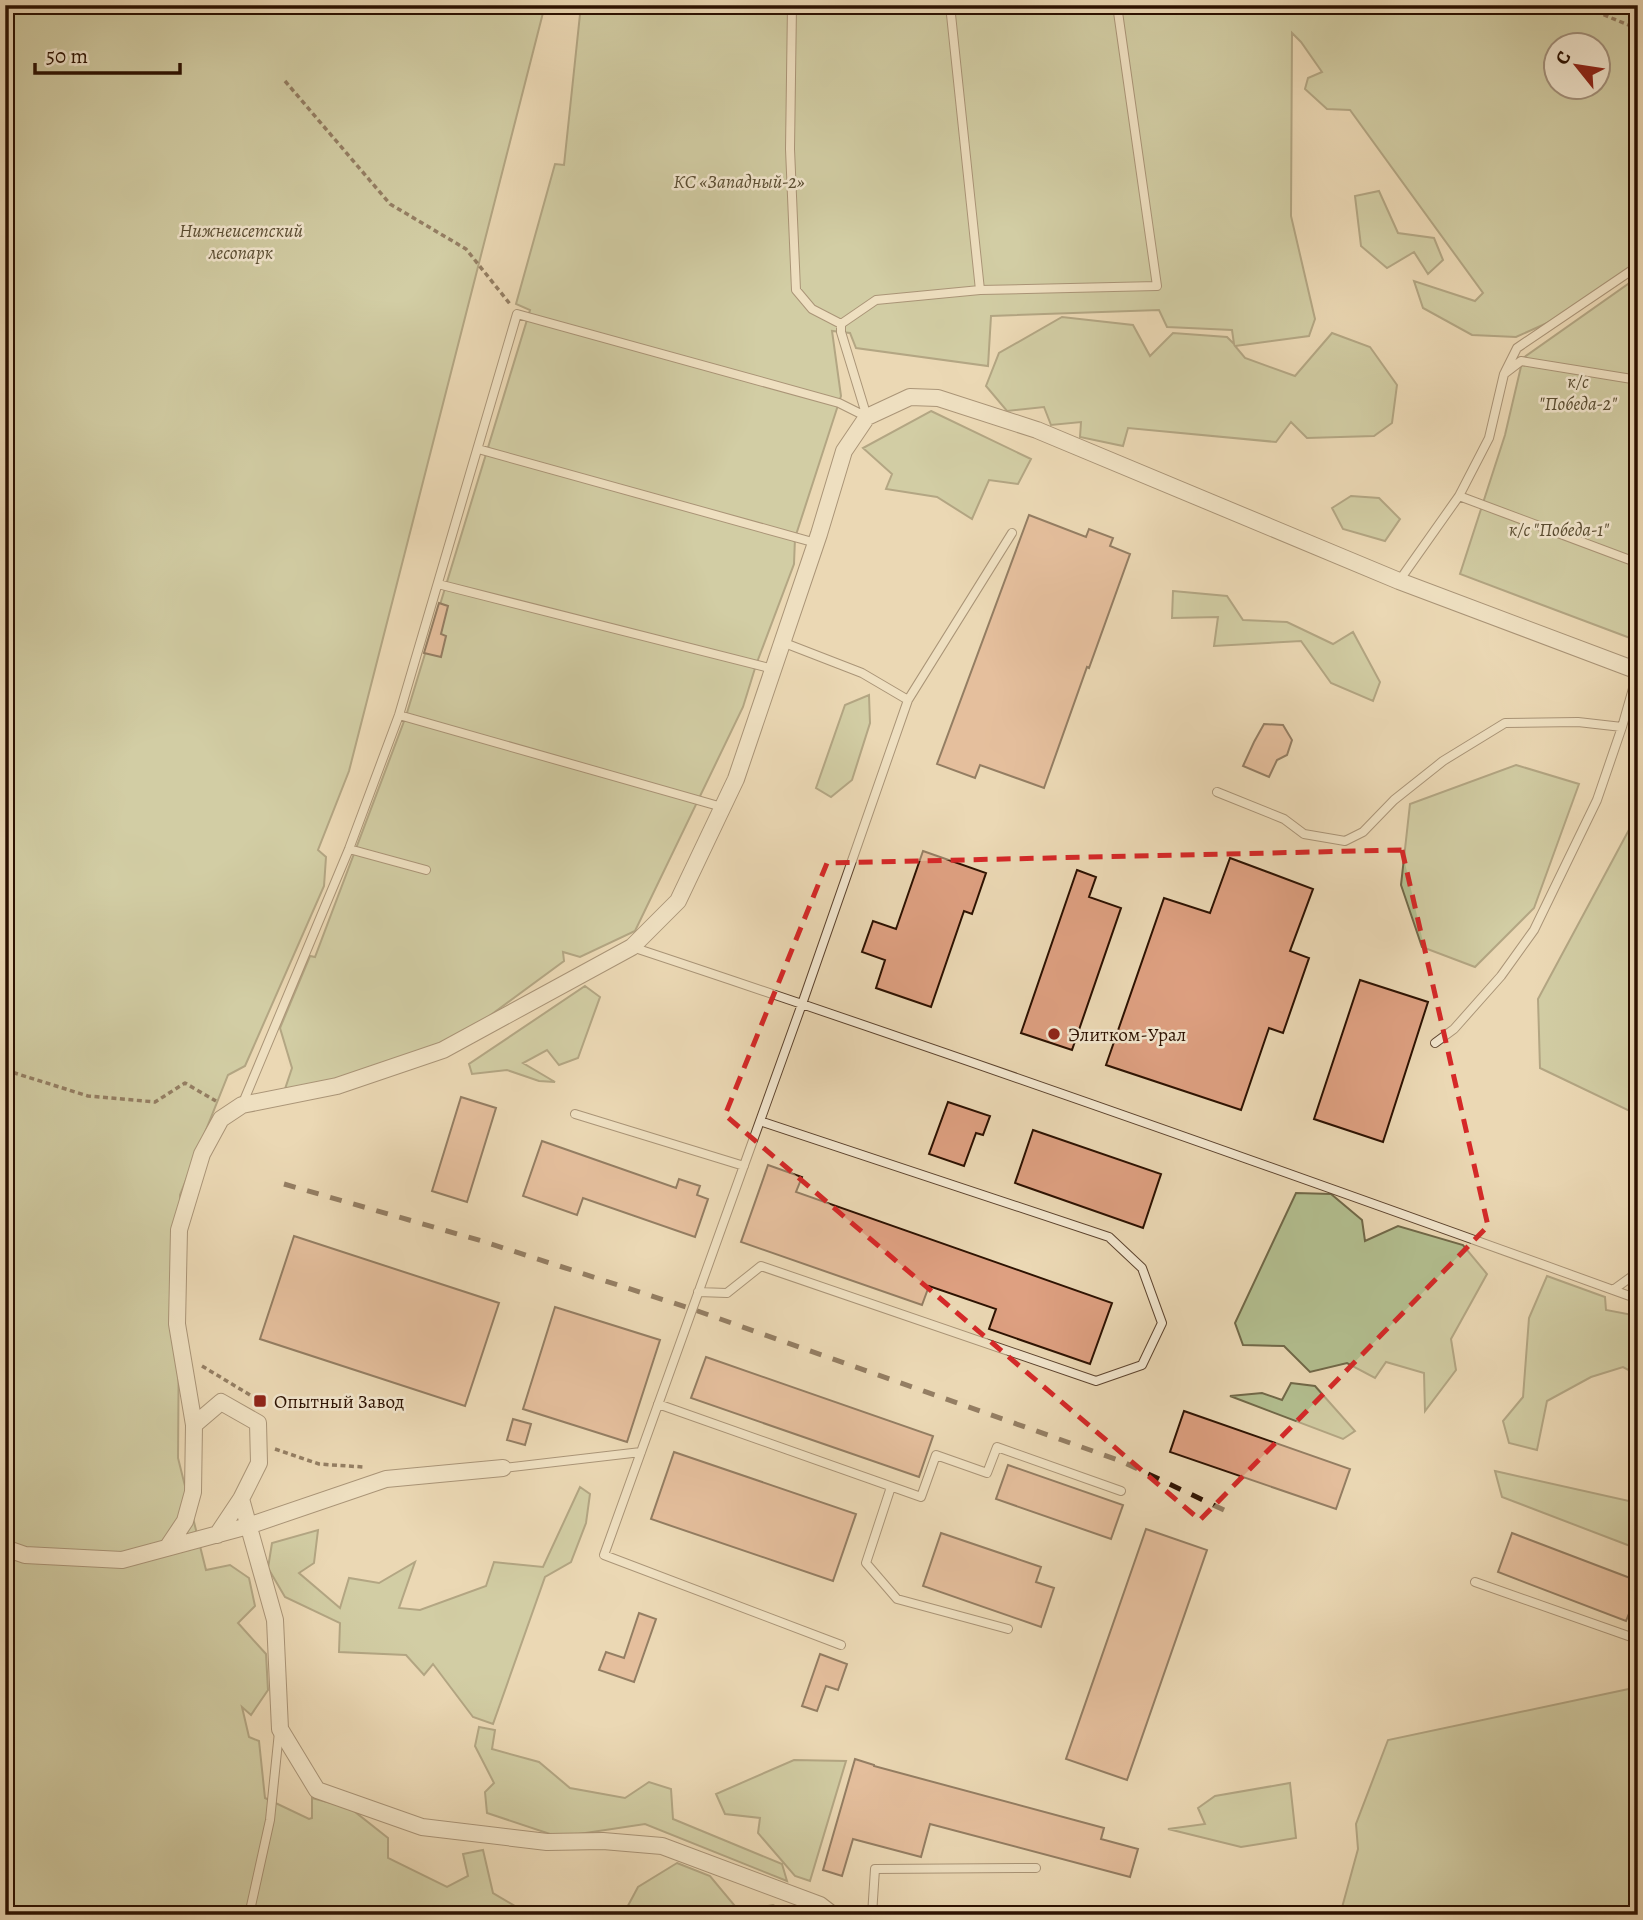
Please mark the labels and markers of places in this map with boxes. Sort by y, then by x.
place label: Элитком-Урал [1068,1022,1186,1048]
marker: Элитком-Урал [1046,1026,1062,1042]
place label: Опытный Завод [274,1389,404,1415]
marker: Опытный Завод [252,1393,268,1409]

